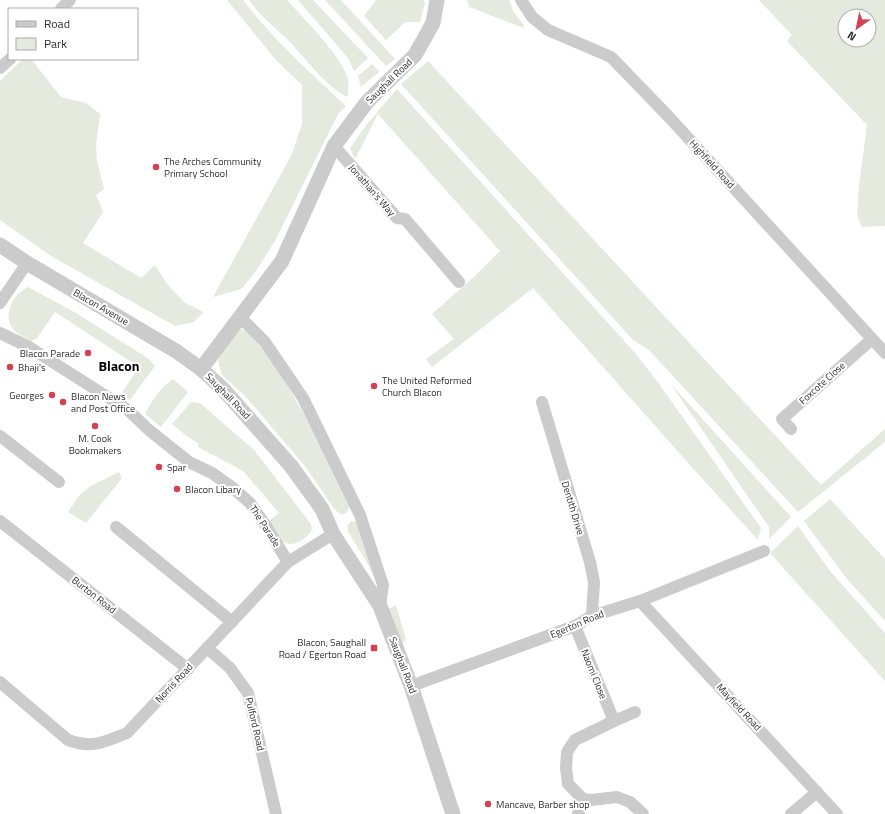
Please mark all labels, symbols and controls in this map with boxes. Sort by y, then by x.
legend [8,8,138,60]
north arrow [837,8,877,48]
text: Road [44,14,70,33]
text: N [844,28,859,45]
text: Park [44,34,67,53]
street label: Saughall Road [362,55,416,107]
street label: Highfield Road [686,136,738,192]
place label: The Arches Community Primary School [164,154,262,181]
street label: Jonathan's Way [345,161,399,220]
marker: The Arches Community Primary School [151,162,161,172]
street label: Blacon Avenue [70,285,132,329]
place label: Blacon Parade [20,346,80,361]
marker: Blacon Parade [83,348,93,358]
district label: Blacon [99,355,139,376]
street label: Foxcote Close [796,358,848,408]
place label: Bhaji's [18,360,46,375]
marker: Bhaji's [5,362,15,372]
street label: Saughall Road [202,369,254,423]
place label: The United Reformed Church Blacon [382,373,472,400]
marker: The United Reformed Church Blacon [369,381,379,391]
place label: Georges [9,388,44,403]
place label: Blacon News and Post Office [71,389,135,416]
marker: Georges [47,390,57,400]
marker: Blacon News and Post Office [58,397,68,407]
marker: M. Cook Bookmakers [90,421,100,431]
place label: M. Cook Bookmakers [69,431,122,458]
place label: Spar [167,460,187,475]
marker: Spar [154,462,164,472]
street label: Dentith Drive [558,479,588,537]
place label: Blacon Libary [185,482,241,497]
marker: Blacon Libary [172,484,182,494]
street label: The Parade [246,502,284,550]
street label: Burton Road [69,573,119,617]
street label: Egerton Road [548,606,606,642]
street label: Saughall Road [385,634,421,696]
place label: Blacon, Saughall Road / Egerton Road [279,635,366,662]
marker: Blacon, Saughall Road / Egerton Road [369,643,379,653]
street label: Naomi Close [577,647,611,701]
street label: Norris Road [152,660,196,706]
street label: Mayfield Road [713,680,765,734]
street label: Pulford Road [242,696,268,752]
place label: Mancave, Barber shop [496,797,589,812]
marker: Mancave, Barber shop [483,799,493,809]

